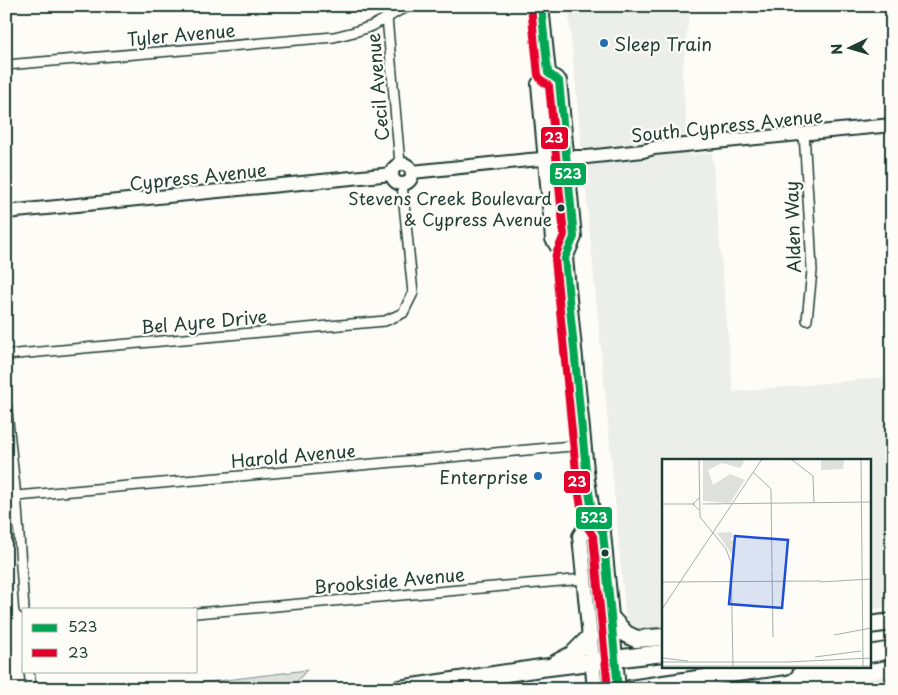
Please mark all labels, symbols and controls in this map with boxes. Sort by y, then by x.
street label: Tyler Avenue [126,16,236,52]
north arrow [826,22,876,72]
place label: Sleep Train [614,30,712,57]
street label: Cecil Avenue [359,32,395,142]
marker: Sleep Train [598,37,610,49]
text: N [826,43,847,56]
street label: South Cypress Avenue [630,101,824,148]
line badge: 23 [540,126,569,150]
text: 23 [545,127,563,148]
street label: Cypress Avenue [128,155,268,197]
line badge: 523 [549,162,587,186]
text: 523 [554,163,582,184]
street label: Alden Way [777,181,807,273]
place label: Stevens Creek Boulevard & Cypress Avenue [348,185,553,232]
marker: Stevens Creek Boulevard & Cypress Avenue [556,203,566,213]
street label: Bel Ayre Drive [140,302,268,340]
street label: Harold Avenue [230,436,357,474]
inset map [662,459,870,668]
place label: Enterprise [439,463,528,490]
marker: Enterprise [532,470,544,482]
line badge: 23 [563,470,591,494]
text: 23 [568,471,586,492]
line badge: 523 [575,506,613,530]
text: 523 [580,507,608,528]
unlabelled marker [600,548,610,558]
street label: Brookside Avenue [312,560,466,600]
legend [22,608,198,672]
text: 523 [68,614,98,637]
text: 23 [68,640,88,663]

